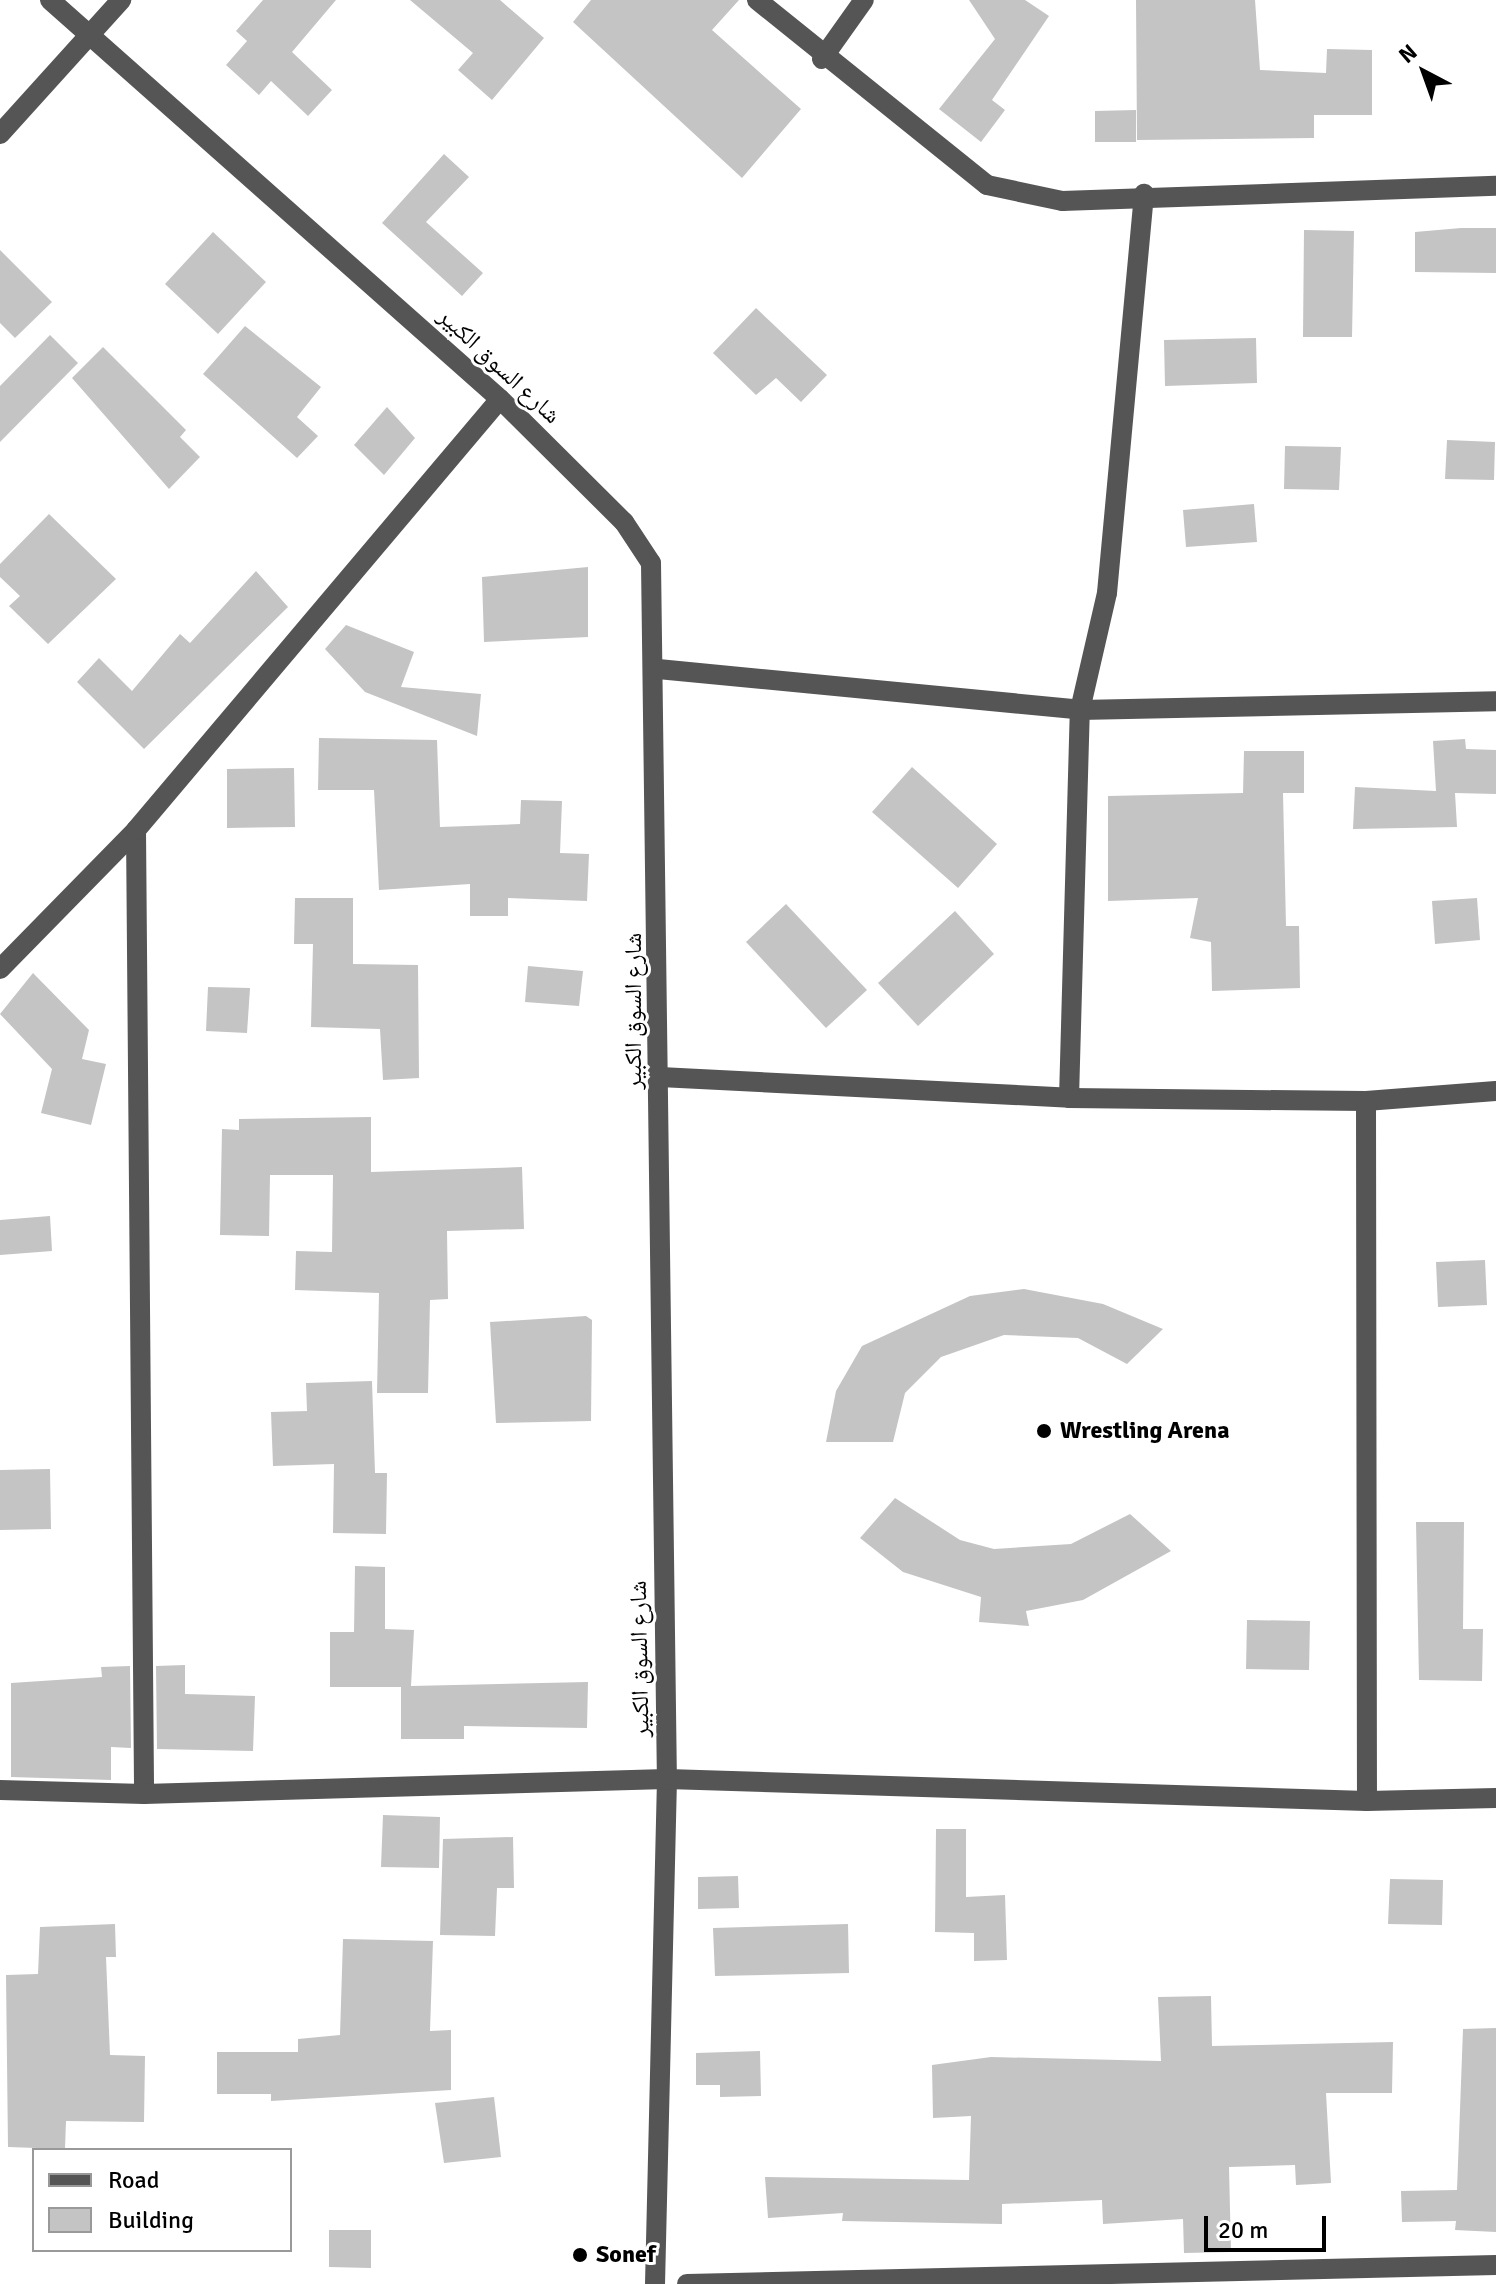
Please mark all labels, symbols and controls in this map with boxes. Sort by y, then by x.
north arrow [1384,32,1464,112]
text: N [1393,38,1423,69]
street label: شارع السوق الكبير [432,302,566,430]
street label: شارع السوق الكبير [620,933,648,1089]
place label: Wrestling Arena [1060,1417,1229,1445]
marker: Wrestling Arena [1035,1422,1053,1440]
street label: شارع السوق الكبير [624,1580,656,1738]
legend [32,2148,292,2252]
text: Road [108,2165,159,2195]
scale bar [1208,2200,1330,2250]
text: Building [108,2205,194,2235]
text: 20 m [1218,2215,1268,2245]
place label: Sonef [596,2241,656,2269]
marker: Sonef [571,2246,589,2264]

